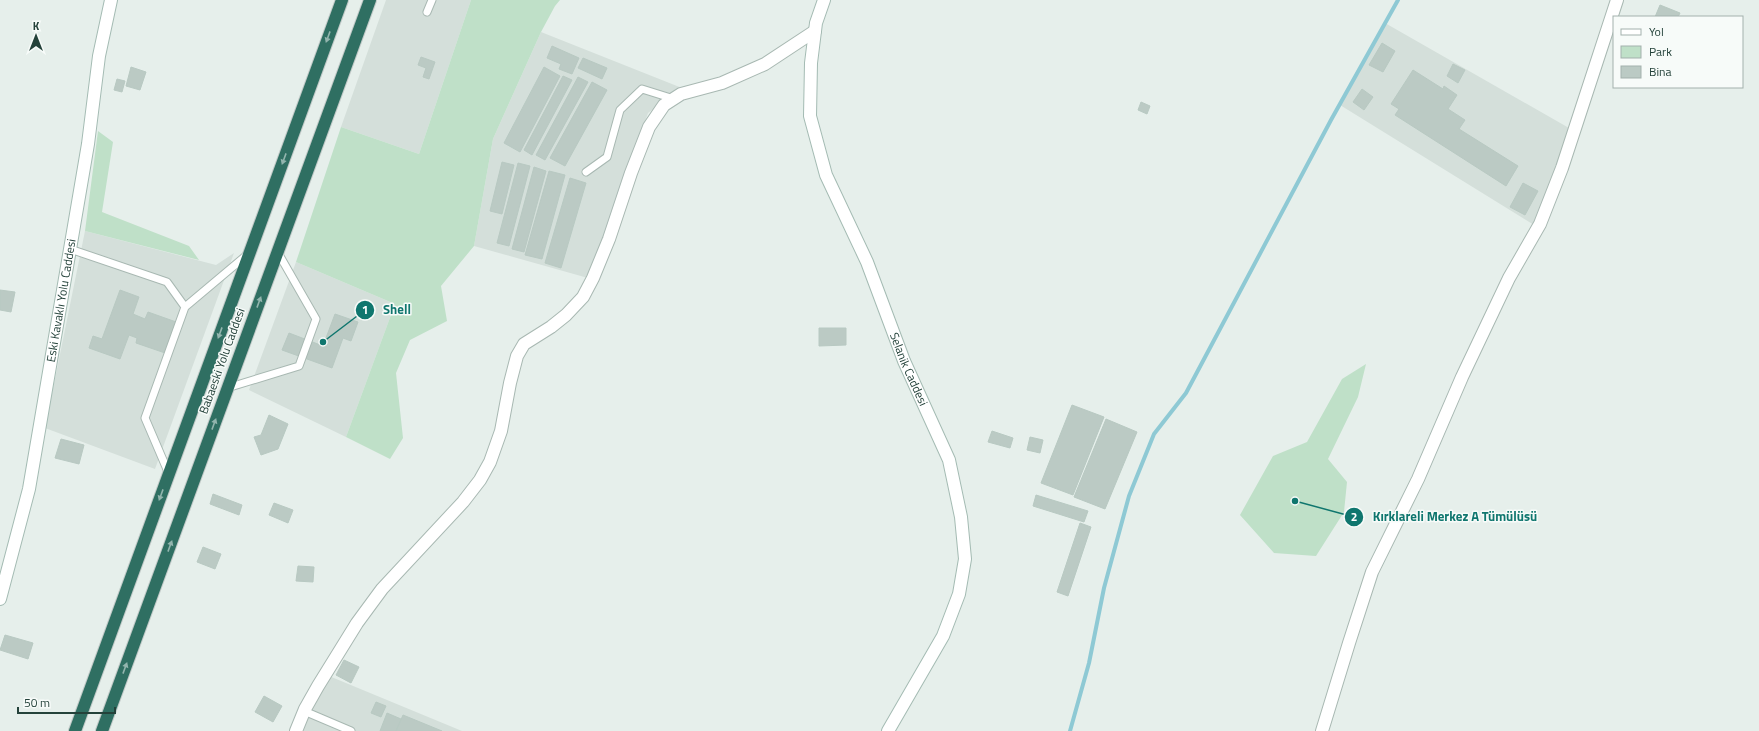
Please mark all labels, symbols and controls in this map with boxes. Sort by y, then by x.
north arrow [16,16,56,56]
legend [1613,16,1743,88]
text: K [33,18,40,34]
text: Yol [1649,22,1664,41]
one-way arrow [325,31,331,43]
text: Park [1649,42,1672,61]
text: Bina [1649,62,1671,81]
one-way arrow [280,153,286,165]
street label: Eski Kavaklı Yolu Caddesi [41,237,81,364]
one-way arrow [256,295,262,307]
callout: Shell [355,297,419,322]
text: Shell [383,299,411,319]
text: 1 [362,300,368,319]
street label: Babaeski Yolu Caddesi [194,305,250,417]
one-way arrow [216,328,222,340]
street label: Selanik Caddesi [885,330,933,409]
one-way arrow [212,417,218,429]
one-way arrow [158,489,164,501]
callout: Kırklareli Merkez A Tümülüsü [1344,504,1545,529]
text: Kırklareli Merkez A Tümülüsü [1373,506,1537,526]
text: 2 [1351,507,1357,526]
one-way arrow [167,539,173,551]
one-way arrow [123,662,129,674]
scale bar [18,689,115,715]
text: 50 m [24,693,50,712]

